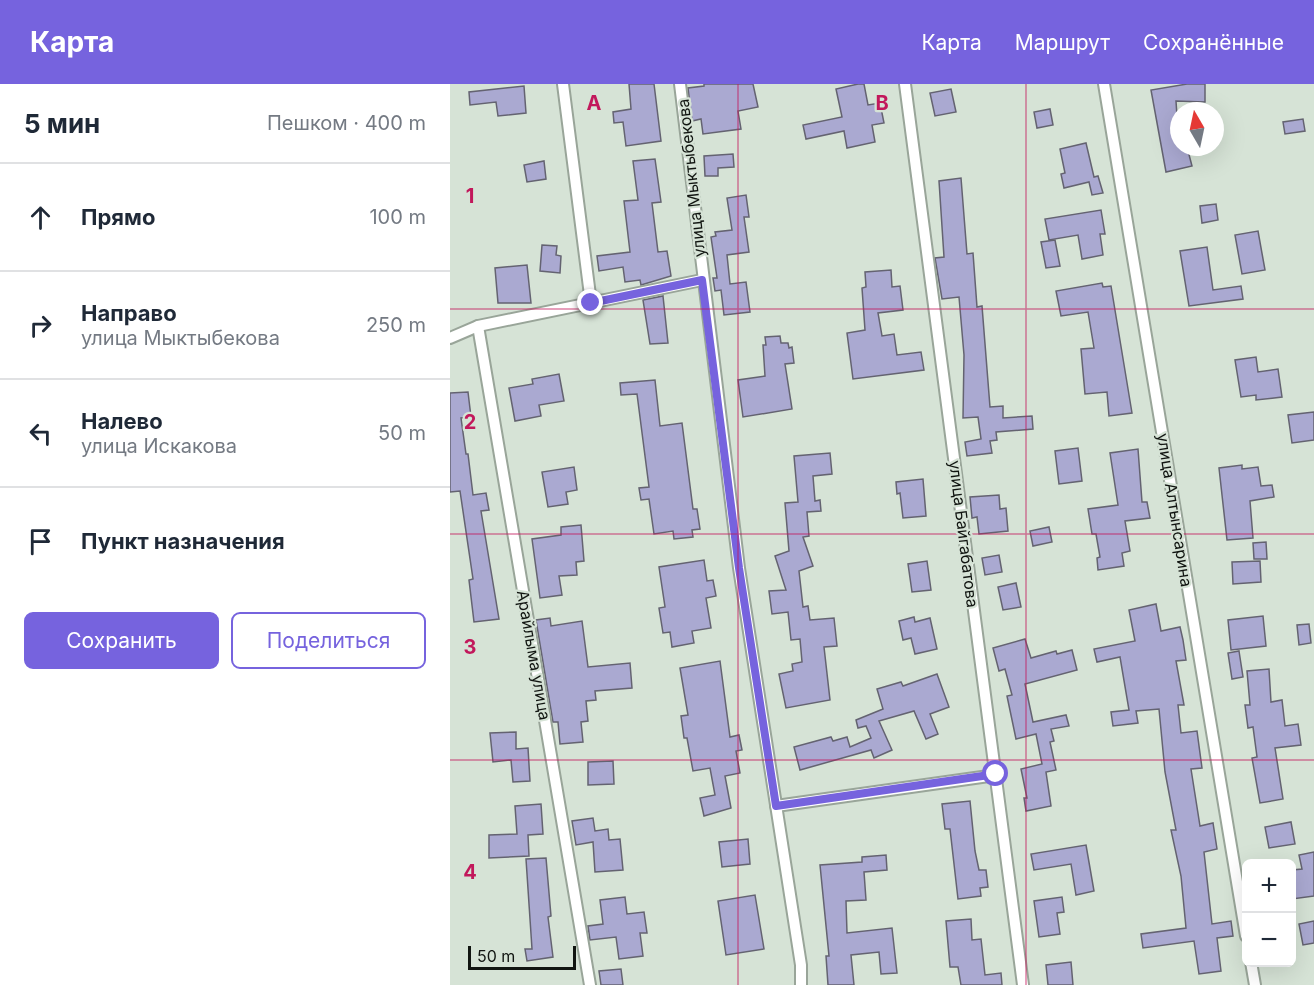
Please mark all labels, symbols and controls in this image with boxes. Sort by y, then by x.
text: Карта [30,25,114,59]
text: Карта [921,30,982,55]
text: Маршрут [1015,30,1110,55]
text: Сохранённые [1143,30,1284,55]
text: A [587,91,602,115]
text: B [875,91,889,115]
street label: улица Мыктыбекова [673,98,709,258]
north arrow [1170,102,1224,156]
text: 5 мин [24,108,100,139]
text: Пешком · 400 m [267,111,426,135]
text: 1 [466,184,474,208]
icon: ahead [24,201,57,234]
text: Прямо [81,204,155,230]
text: 100 m [369,205,426,229]
route end [577,289,603,315]
text: Направо [81,300,177,326]
icon: right [24,309,57,342]
text: 250 m [366,313,426,337]
text: улица Мыктыбекова [81,326,280,350]
text: Налево [81,408,163,434]
text: 2 [464,410,476,434]
icon: left [24,417,57,450]
text: 50 m [378,421,426,445]
street label: улица Алтынсарина [1153,432,1197,588]
text: улица Искакова [81,434,237,458]
street label: улица Байгабатова [945,459,983,609]
icon: arrive [24,525,57,558]
text: Пункт назначения [81,528,285,554]
street label: Арайлыма улица [513,588,555,722]
button: Сохранить [24,612,219,669]
button: Поделиться [231,612,426,669]
text: 3 [464,635,476,659]
route start [982,760,1008,786]
map controls [1242,859,1296,967]
button: + [1242,859,1296,913]
text: 4 [463,860,477,884]
button: − [1242,913,1296,967]
scale bar [468,943,576,970]
text: 50 m [477,946,515,966]

